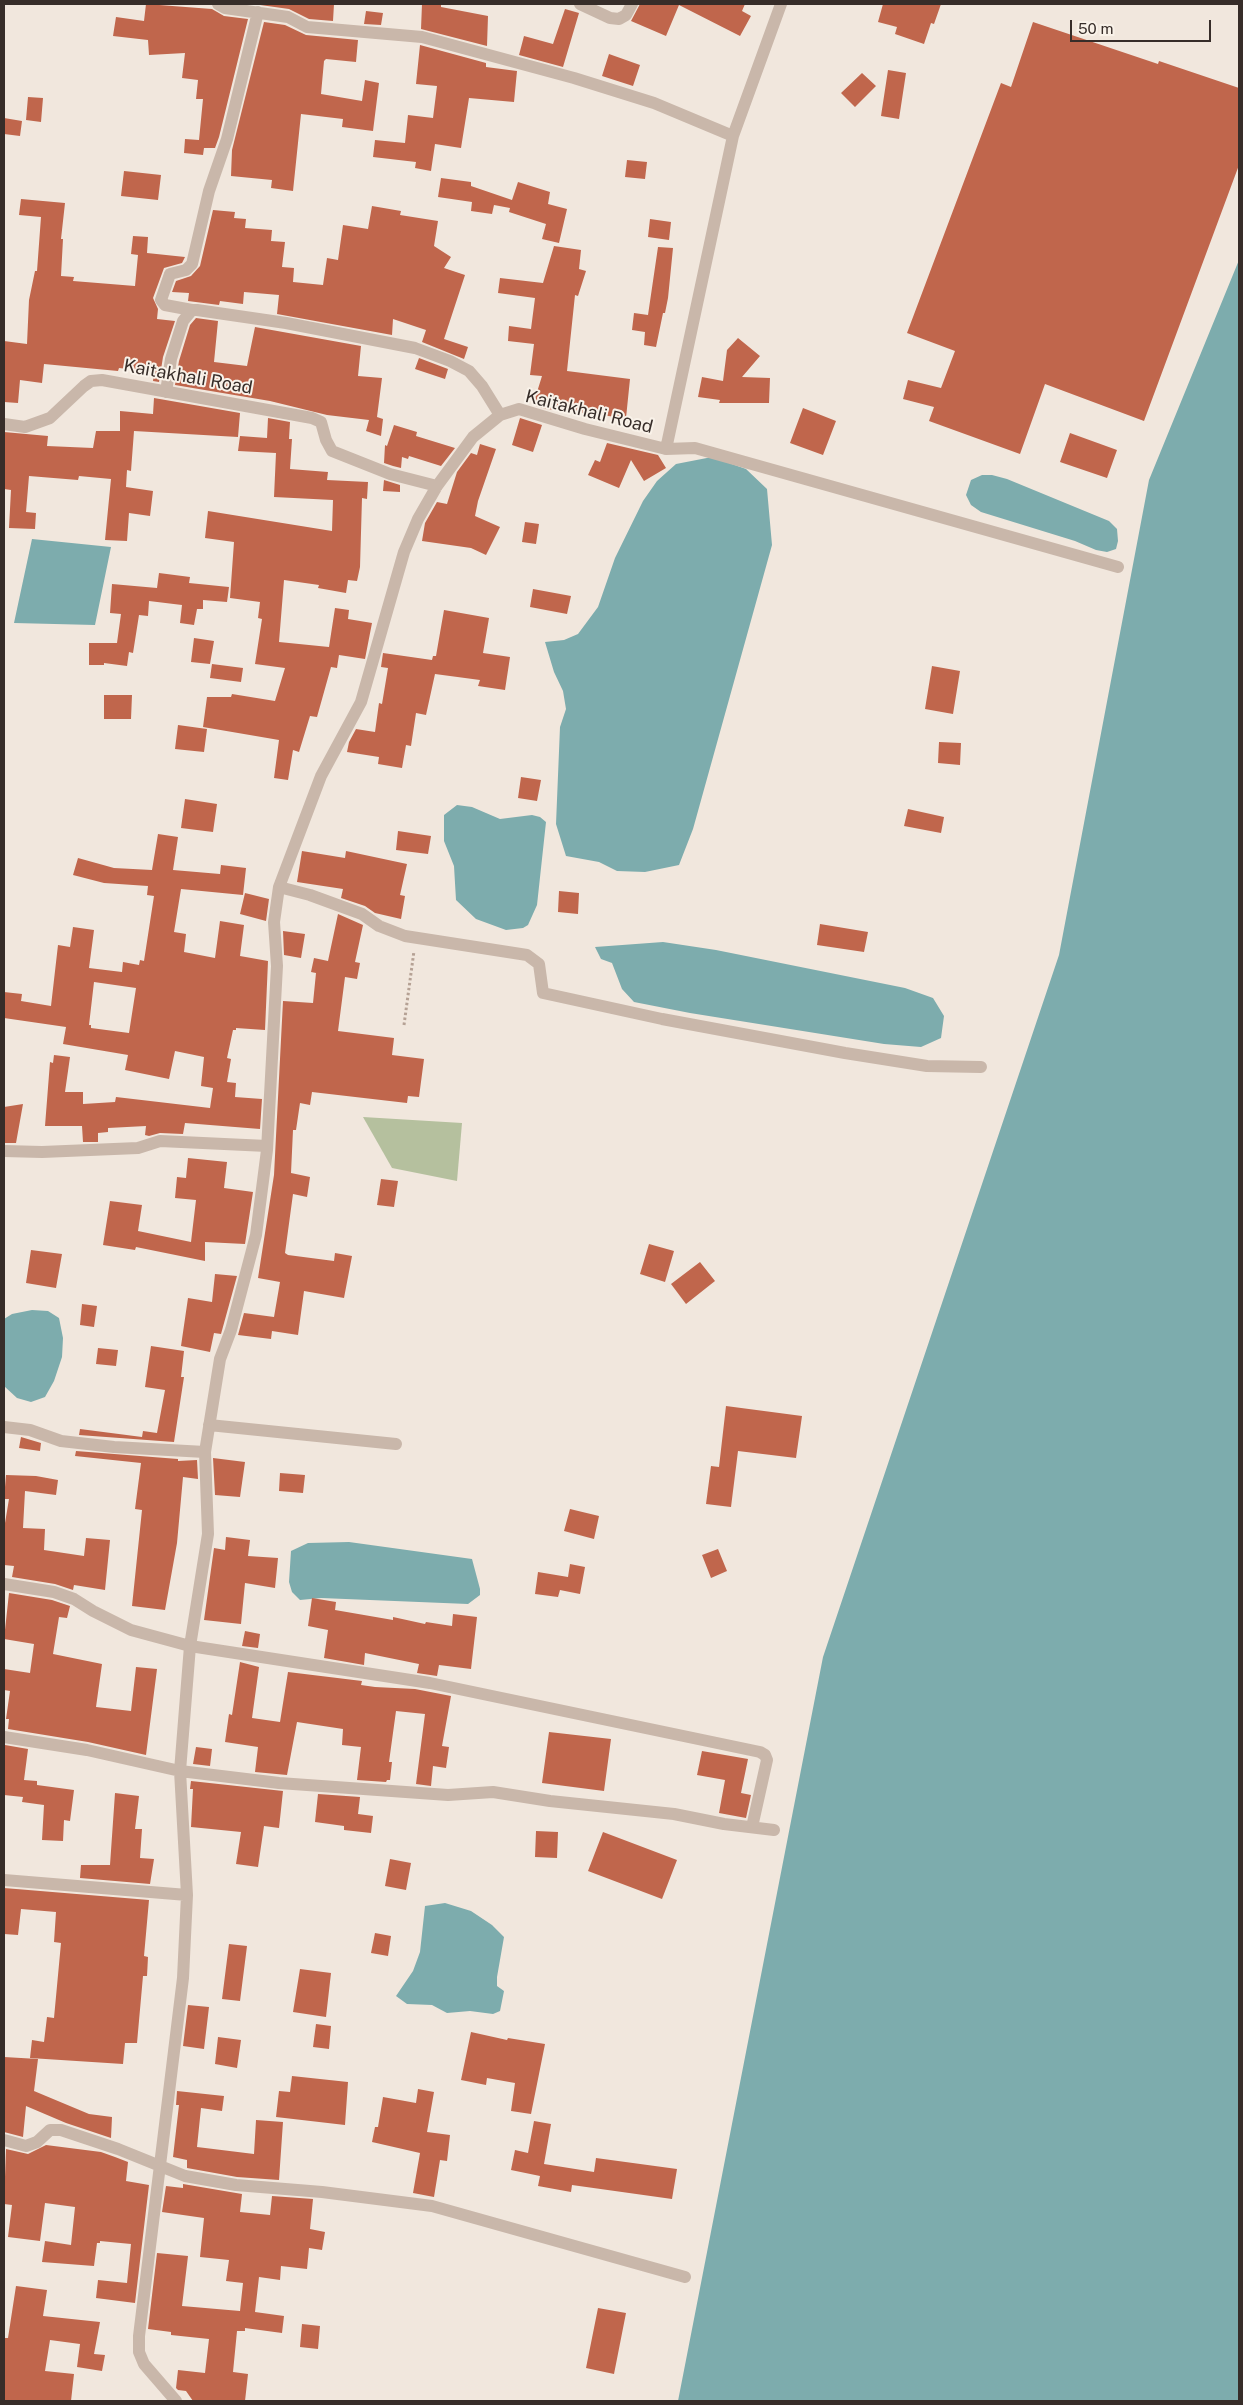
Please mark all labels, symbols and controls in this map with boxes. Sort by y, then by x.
scale bar [1073,10,1214,42]
text: 50 m [1078,20,1113,37]
street label: Kaitakhali Road [122,355,254,399]
street label: Kaitakhali Road [523,386,655,438]

